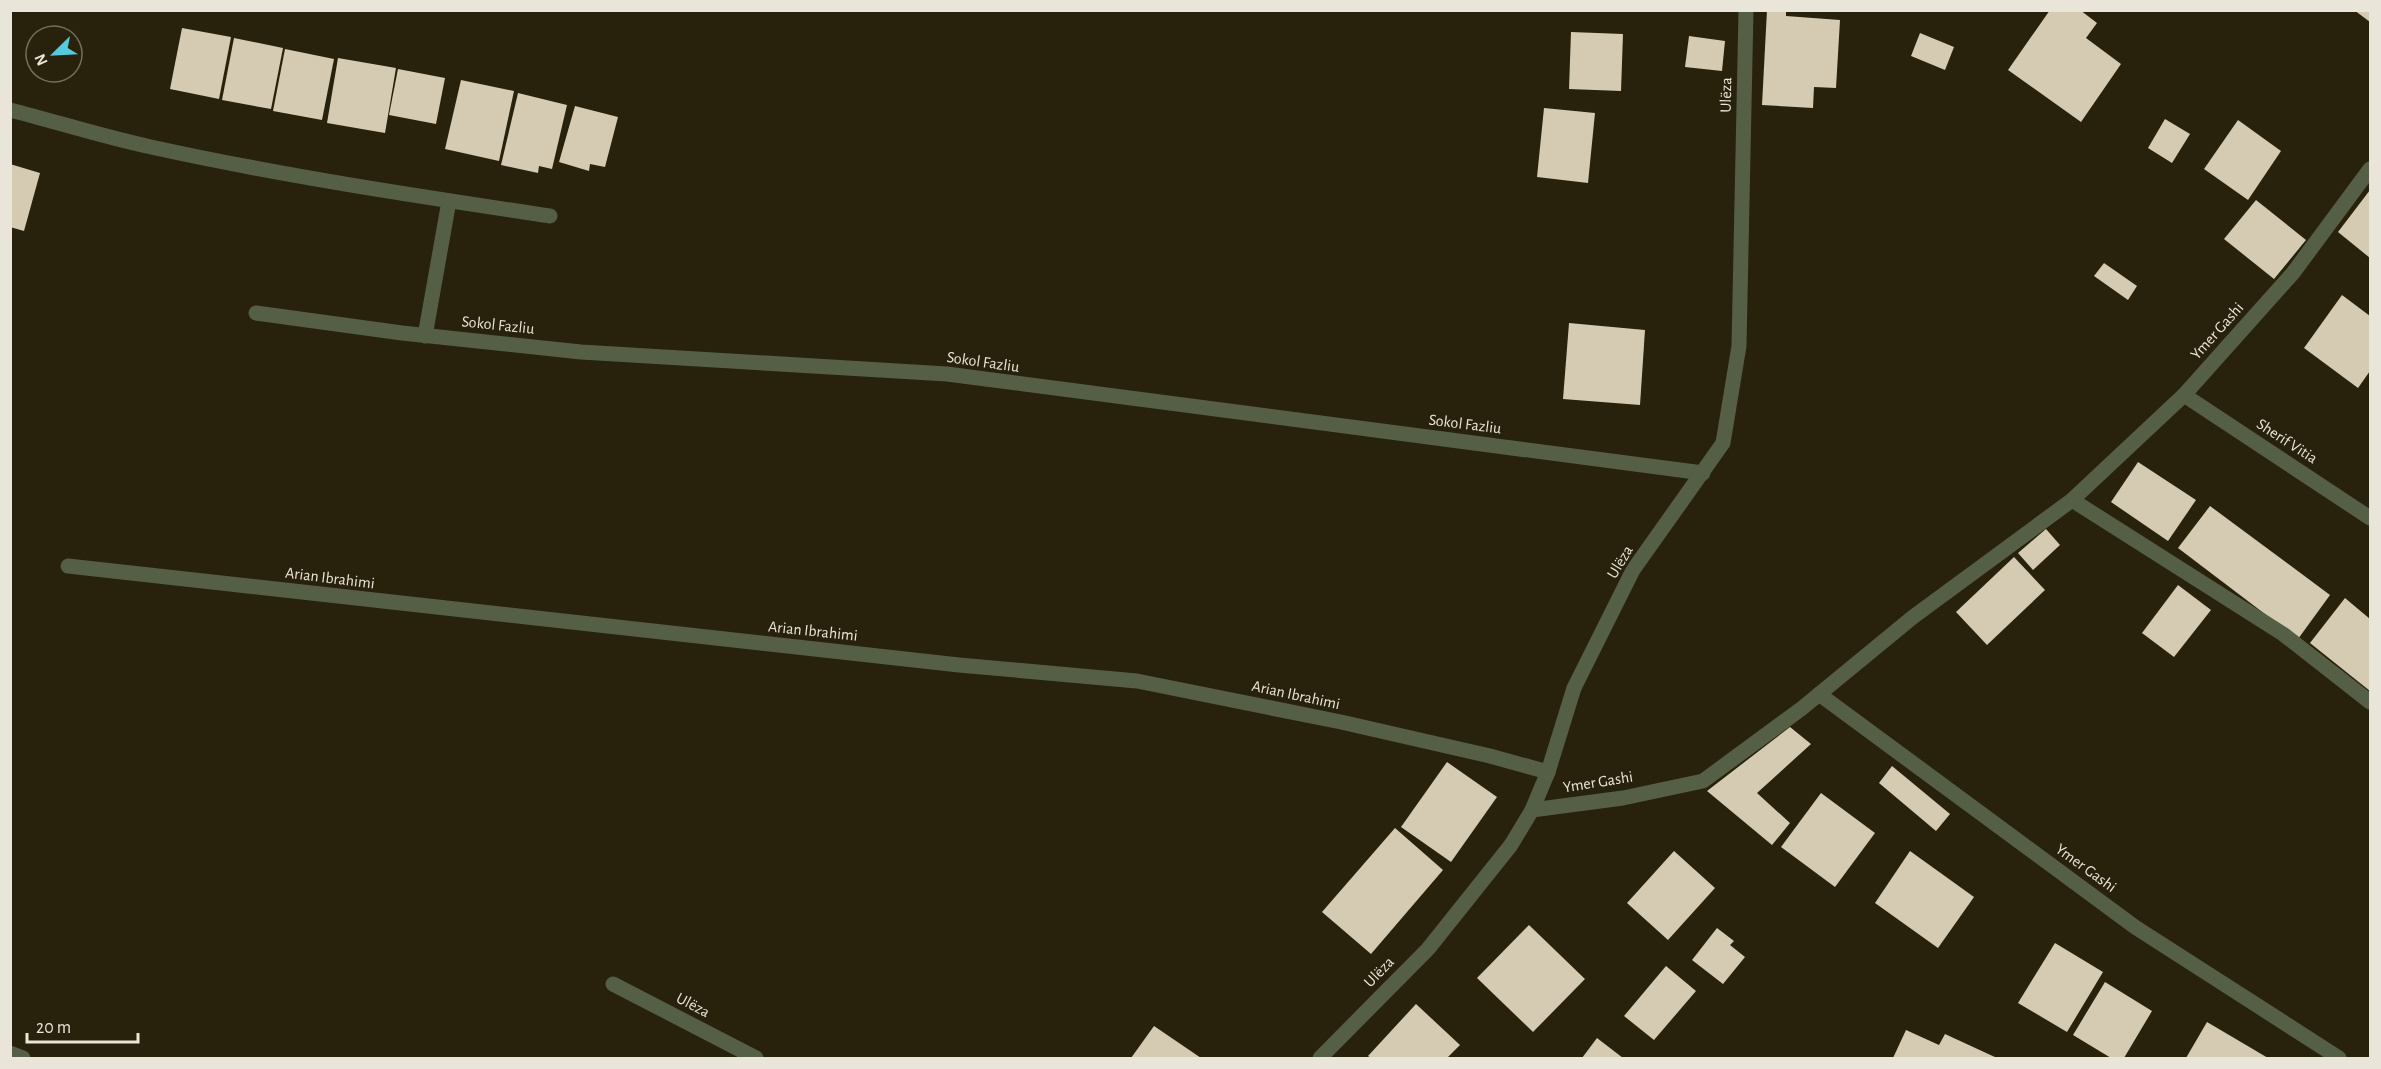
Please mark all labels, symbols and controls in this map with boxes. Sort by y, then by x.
north arrow [24,24,84,84]
text: N [32,51,51,68]
street label: Ulëza [1718,77,1734,113]
street label: Ymer Gashi [2188,300,2246,362]
street label: Sokol Fazliu [461,313,535,337]
street label: Sokol Fazliu [946,349,1020,375]
street label: Sokol Fazliu [1428,412,1502,436]
street label: Sherif Vitia [2254,416,2320,466]
street label: Ulëza [1604,543,1636,581]
street label: Arian Ibrahimi [284,565,376,591]
street label: Arian Ibrahimi [767,618,859,644]
street label: Arian Ibrahimi [1250,678,1342,712]
street label: Ymer Gashi [1562,769,1634,795]
street label: Ymer Gashi [2053,841,2119,895]
street label: Ulëza [1361,954,1397,990]
street label: Ulëza [674,990,712,1020]
scale bar [27,1006,138,1044]
text: 20 m [36,1019,71,1037]

